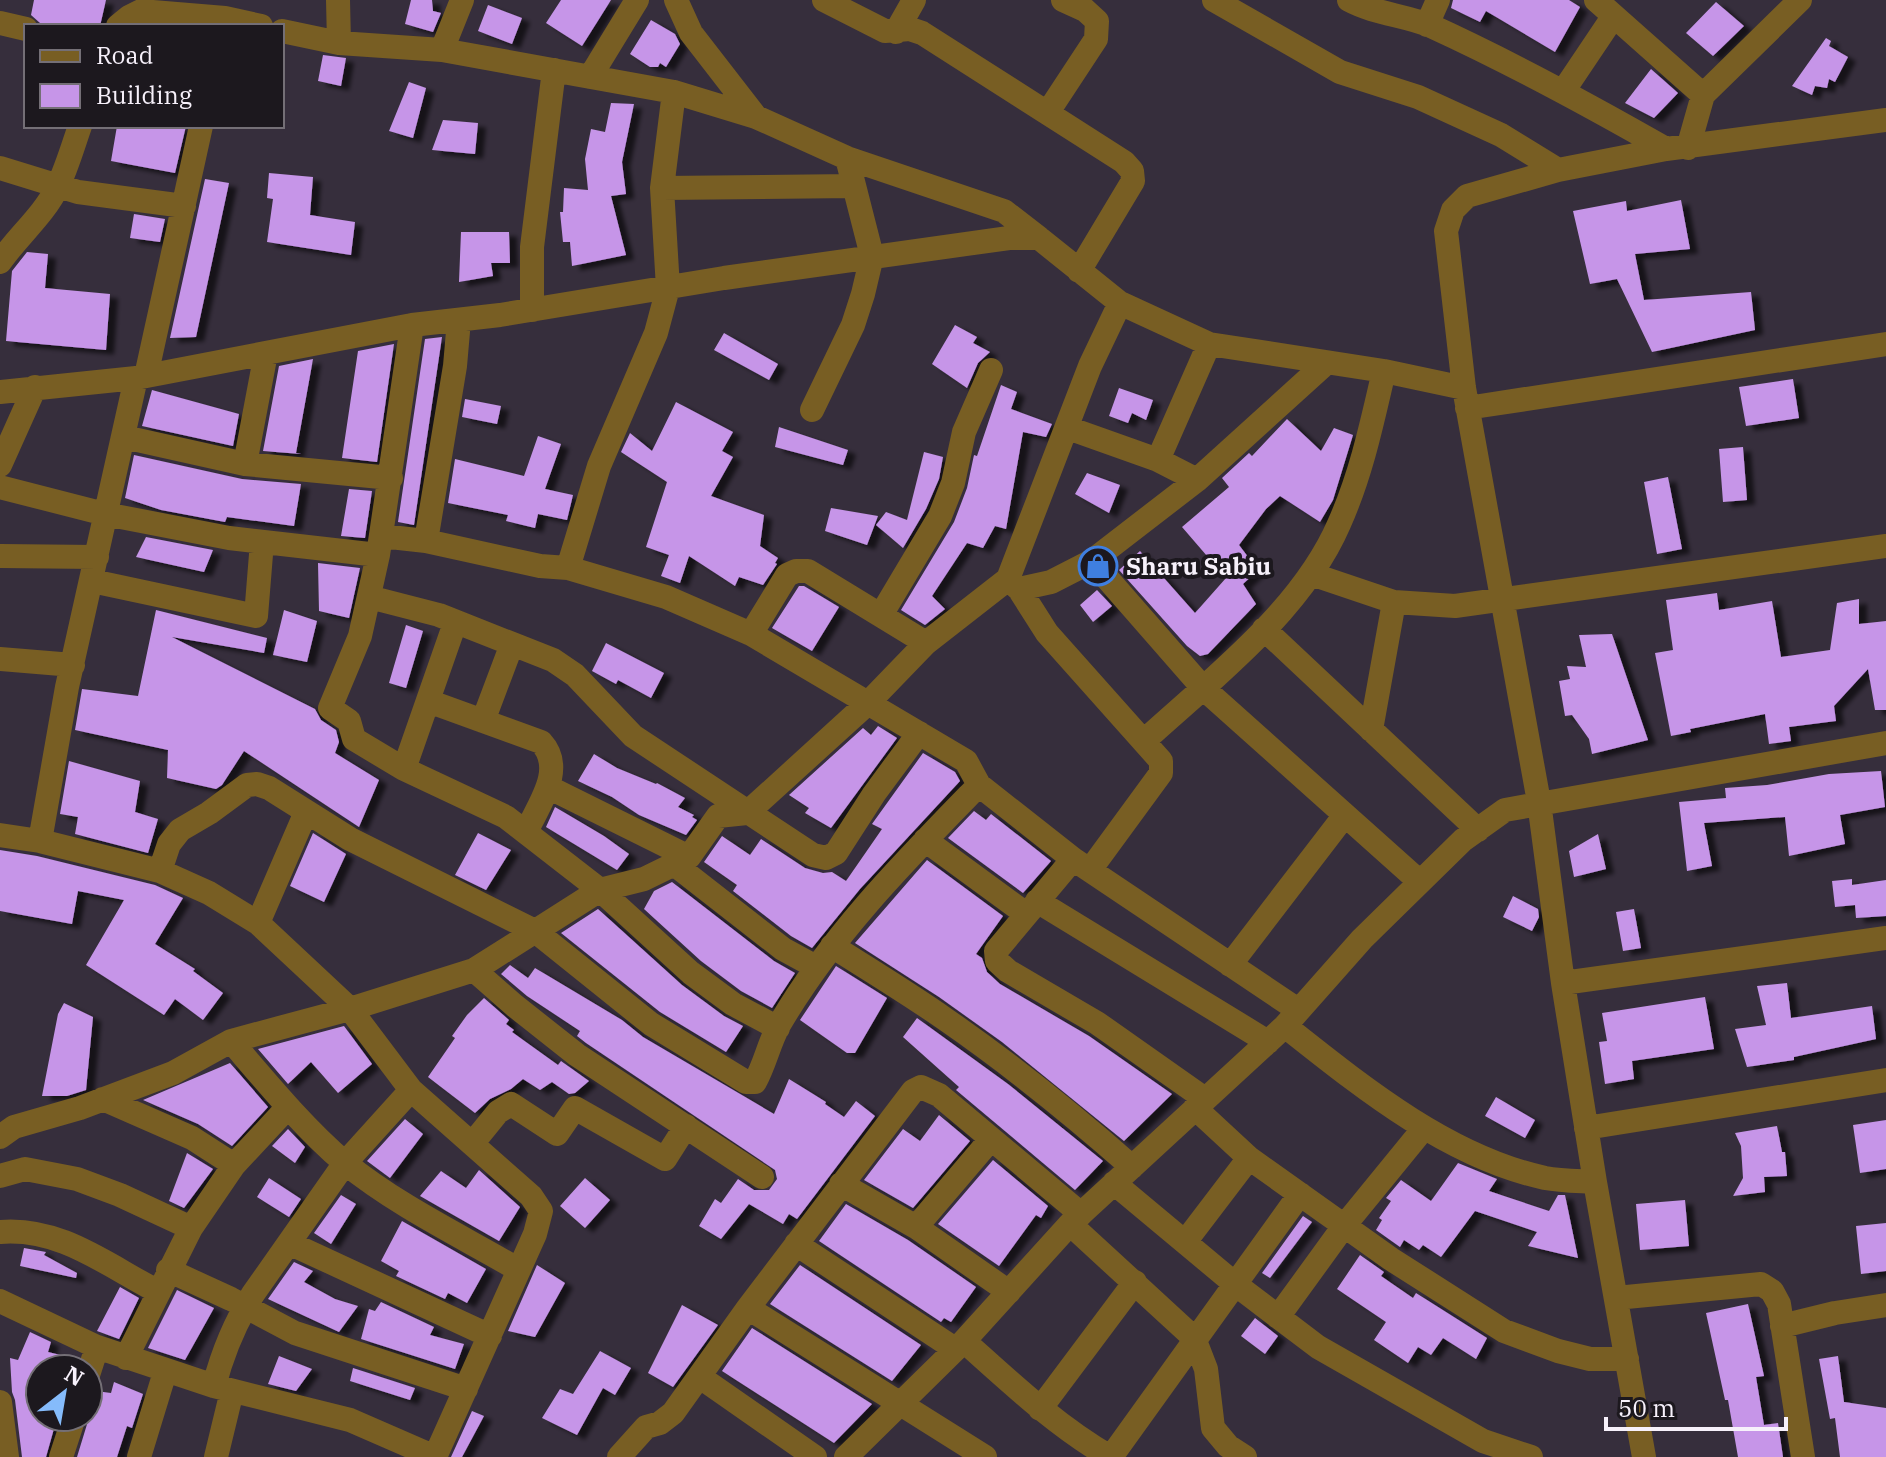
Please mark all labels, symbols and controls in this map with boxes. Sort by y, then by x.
legend [24,24,284,128]
text: Road [96,39,153,71]
text: Building [96,79,192,111]
shop icon: Sharu Sabiu [1077,545,1119,587]
place label: Sharu Sabiu [1126,550,1271,582]
north arrow [24,1353,104,1433]
text: N [60,1359,89,1392]
scale bar [1606,1381,1786,1431]
text: 50 m [1618,1392,1675,1424]

